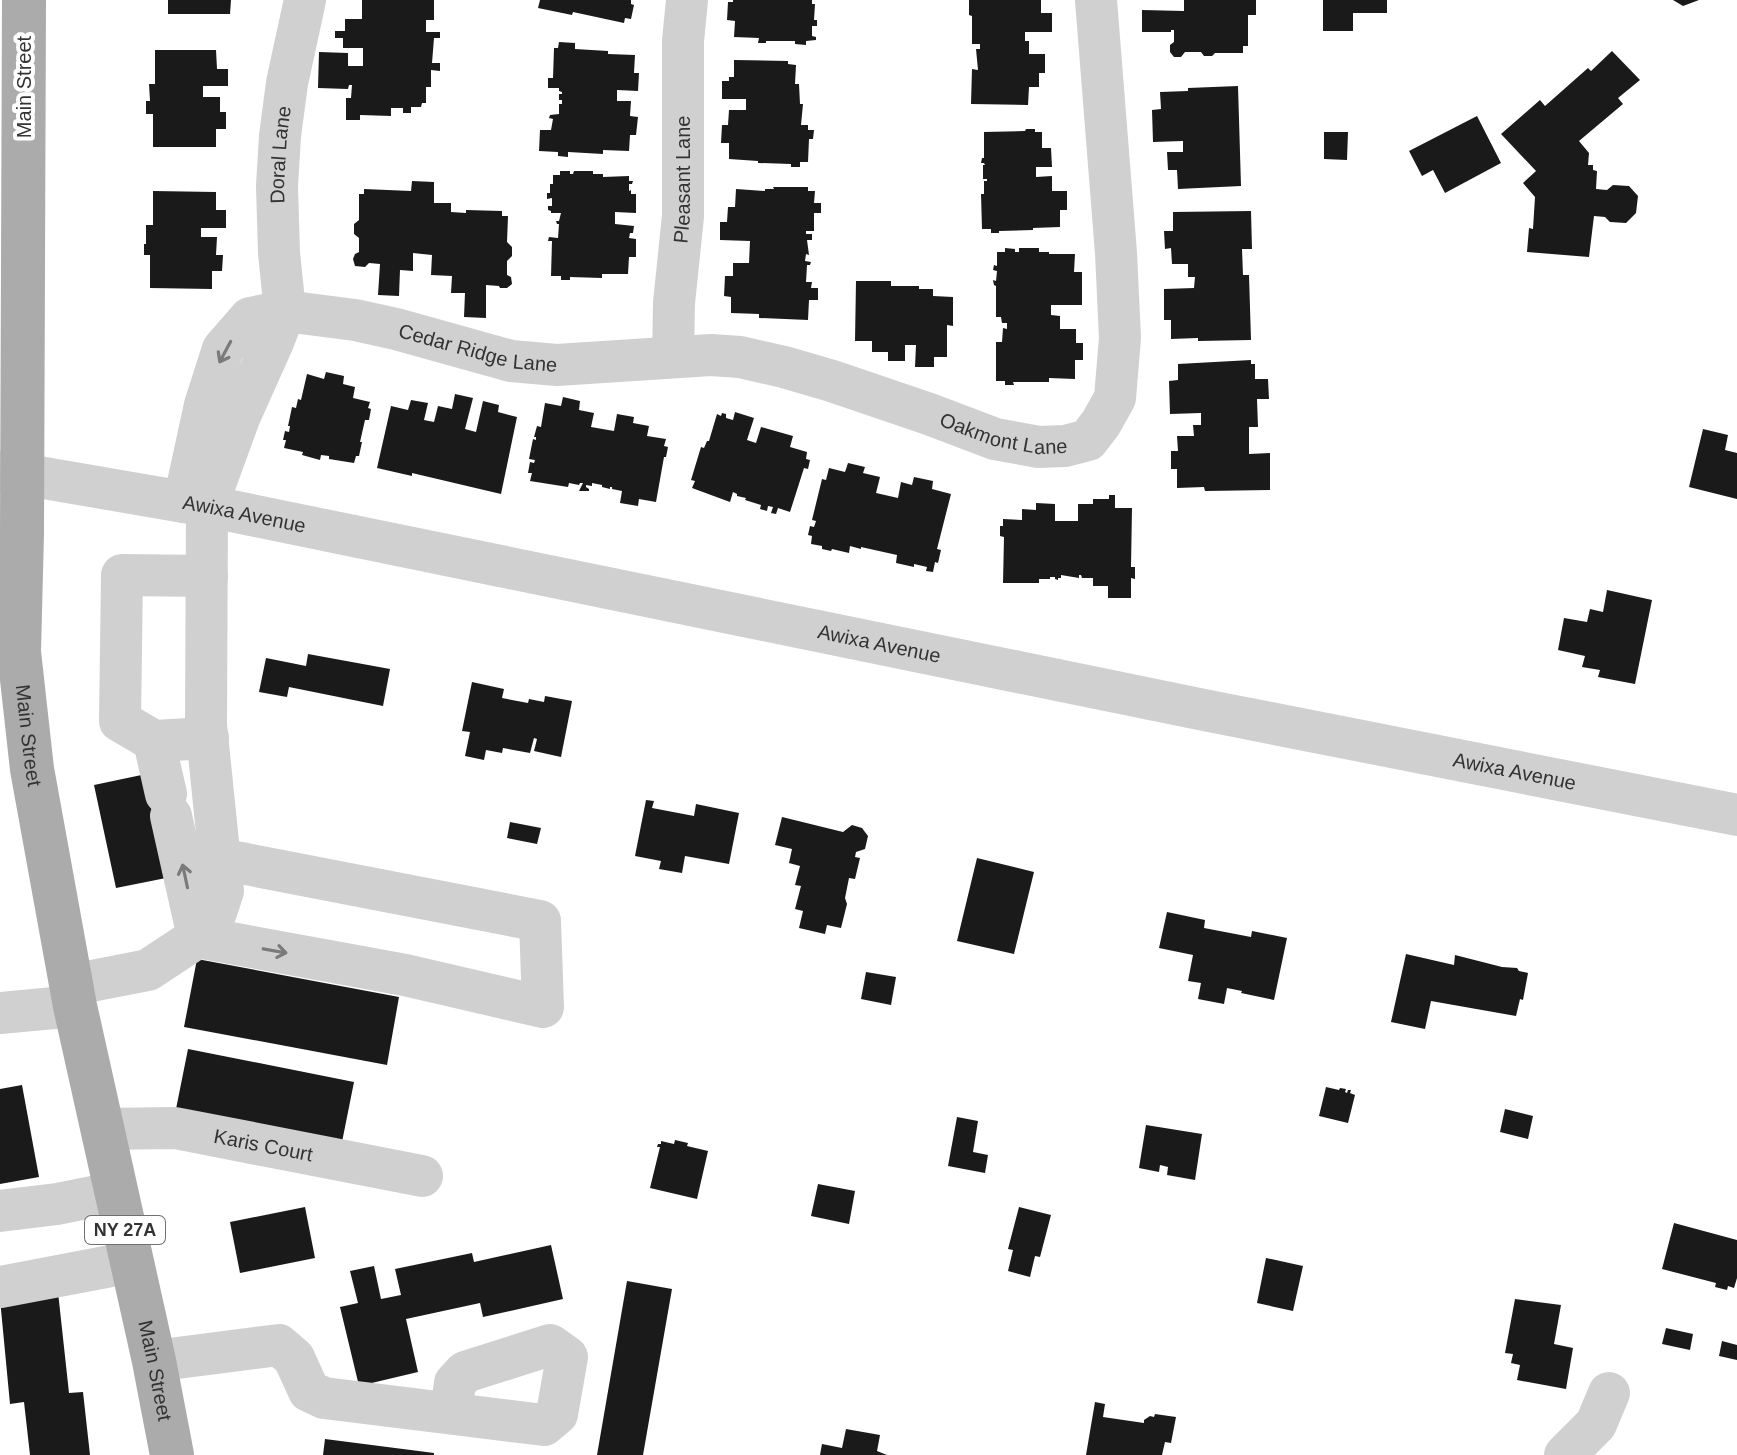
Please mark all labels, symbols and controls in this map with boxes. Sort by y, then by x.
street label: Main Street [13,35,35,138]
street label: Doral Lane [266,105,295,204]
street label: Pleasant Lane [669,116,694,244]
street label: Cedar Ridge Lane [396,319,558,376]
one-way arrow [216,340,232,363]
street label: Oakmont Lane [937,408,1068,458]
street label: Awixa Avenue [181,491,308,537]
street label: Awixa Avenue [816,620,943,667]
street label: Main Street [12,683,46,789]
street label: Awixa Avenue [1451,748,1578,794]
one-way arrow [177,864,192,889]
one-way arrow [261,944,287,959]
street label: Karis Court [212,1125,315,1166]
road number: NY 27A [85,1216,165,1244]
street label: Main Street [134,1318,176,1423]

